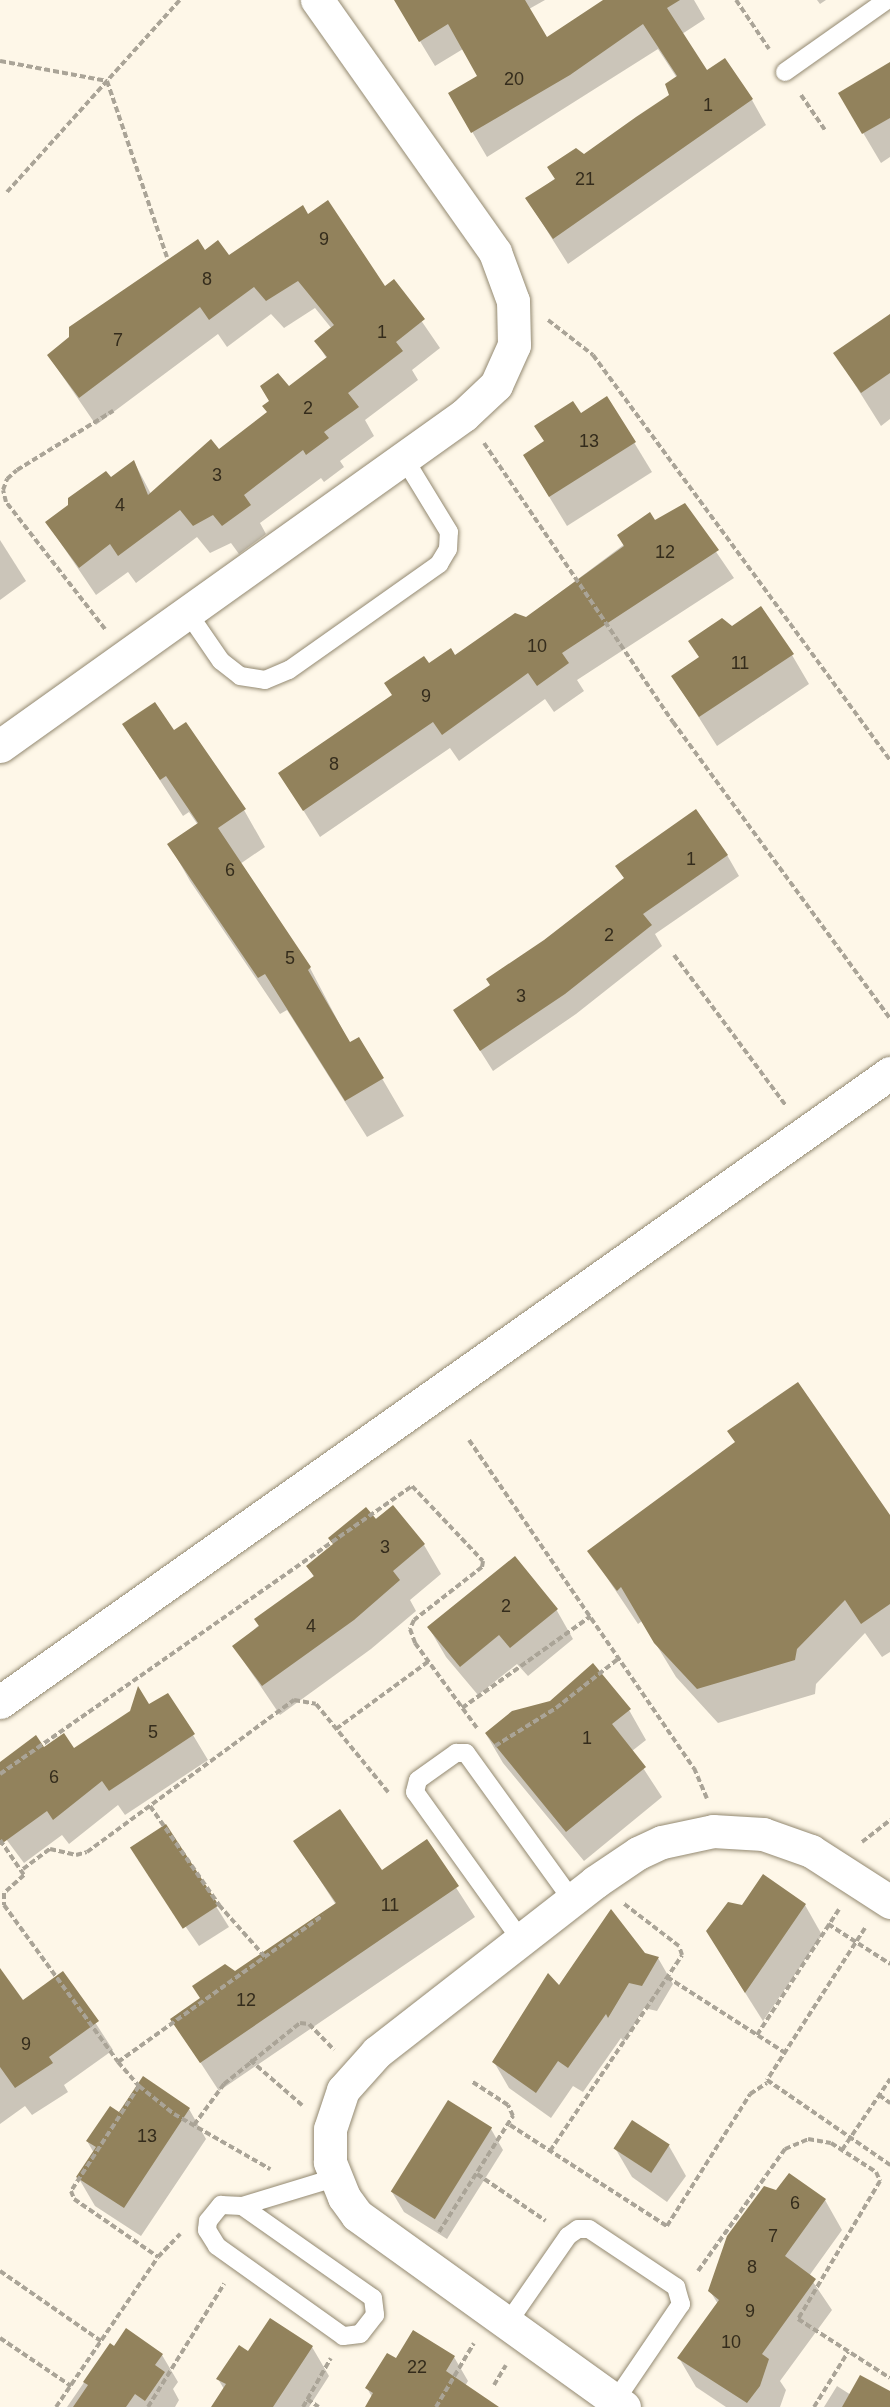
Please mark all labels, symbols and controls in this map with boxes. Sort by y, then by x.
house number: 20 [504,68,524,90]
house number: 1 [703,94,713,116]
house number: 21 [575,168,595,190]
house number: 9 [319,228,329,250]
house number: 8 [202,268,212,290]
house number: 1 [377,321,387,343]
house number: 7 [113,329,123,351]
house number: 2 [303,397,313,419]
house number: 13 [579,430,599,452]
house number: 3 [212,464,222,486]
house number: 4 [115,494,125,516]
house number: 12 [655,541,675,563]
house number: 10 [527,635,547,657]
house number: 11 [731,652,749,674]
house number: 9 [421,685,431,707]
house number: 8 [329,753,339,775]
house number: 1 [686,848,696,870]
house number: 6 [225,859,235,881]
house number: 2 [604,924,614,946]
house number: 5 [285,947,295,969]
house number: 3 [516,985,526,1007]
house number: 3 [380,1536,390,1558]
house number: 2 [501,1595,511,1617]
house number: 4 [306,1615,316,1637]
house number: 5 [148,1721,158,1743]
house number: 1 [582,1727,592,1749]
house number: 6 [49,1766,59,1788]
house number: 11 [381,1894,399,1916]
house number: 12 [236,1989,256,2011]
house number: 9 [21,2033,31,2055]
house number: 13 [137,2125,157,2147]
house number: 6 [790,2192,800,2214]
house number: 7 [768,2225,778,2247]
house number: 8 [747,2256,757,2278]
house number: 9 [745,2300,755,2322]
house number: 10 [721,2331,741,2353]
house number: 22 [407,2356,427,2378]

